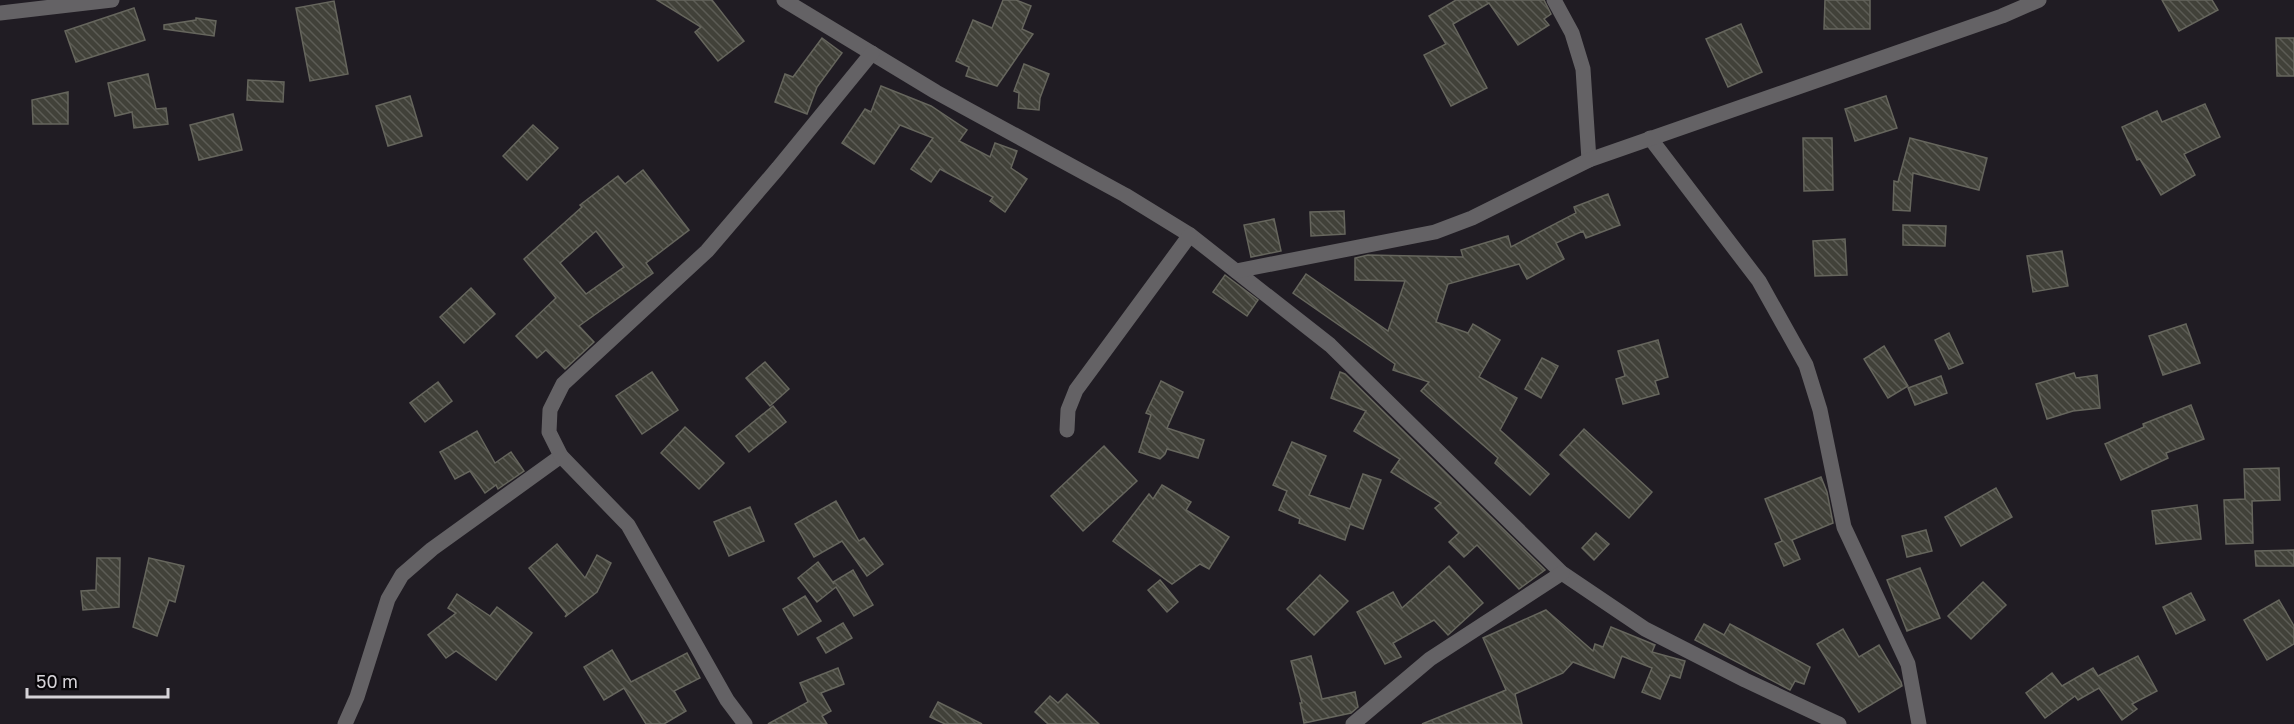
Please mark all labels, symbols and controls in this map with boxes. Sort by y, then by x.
scale bar [27,661,168,699]
text: 50 m [36,670,78,692]

